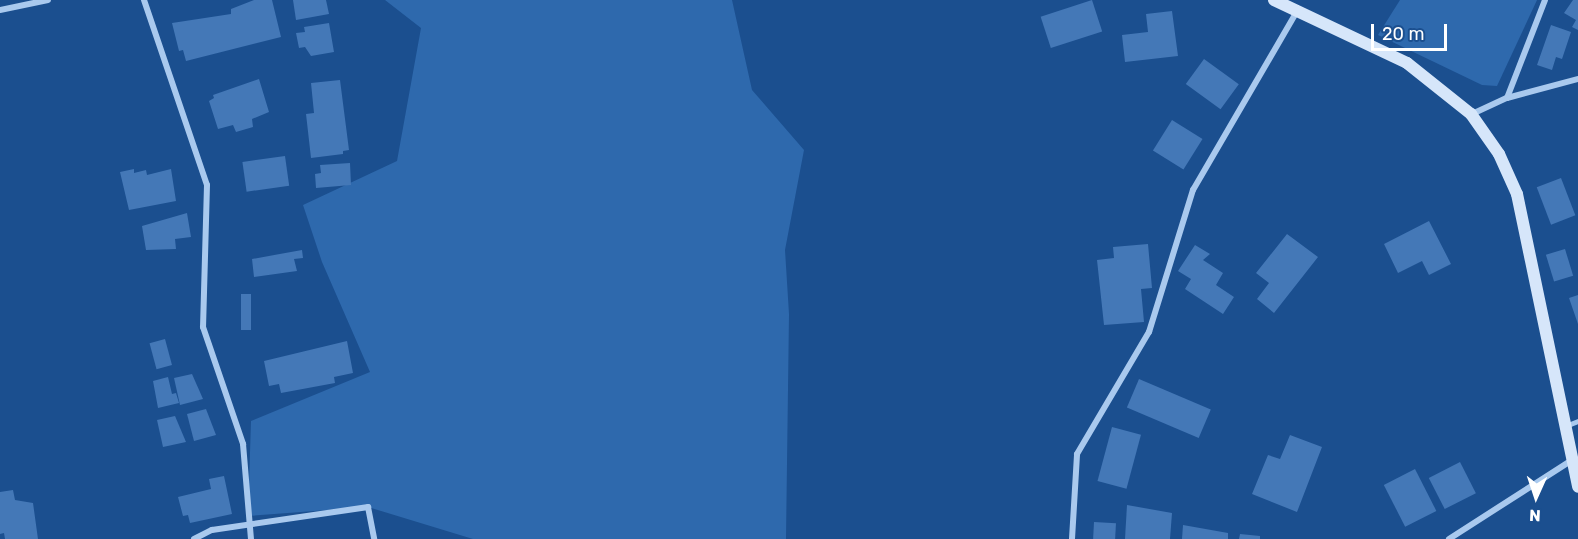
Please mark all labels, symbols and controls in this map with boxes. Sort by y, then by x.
scale bar [1374,12,1450,50]
text: 20 m [1382,23,1424,45]
north arrow [1506,467,1566,527]
text: N [1529,506,1541,525]

